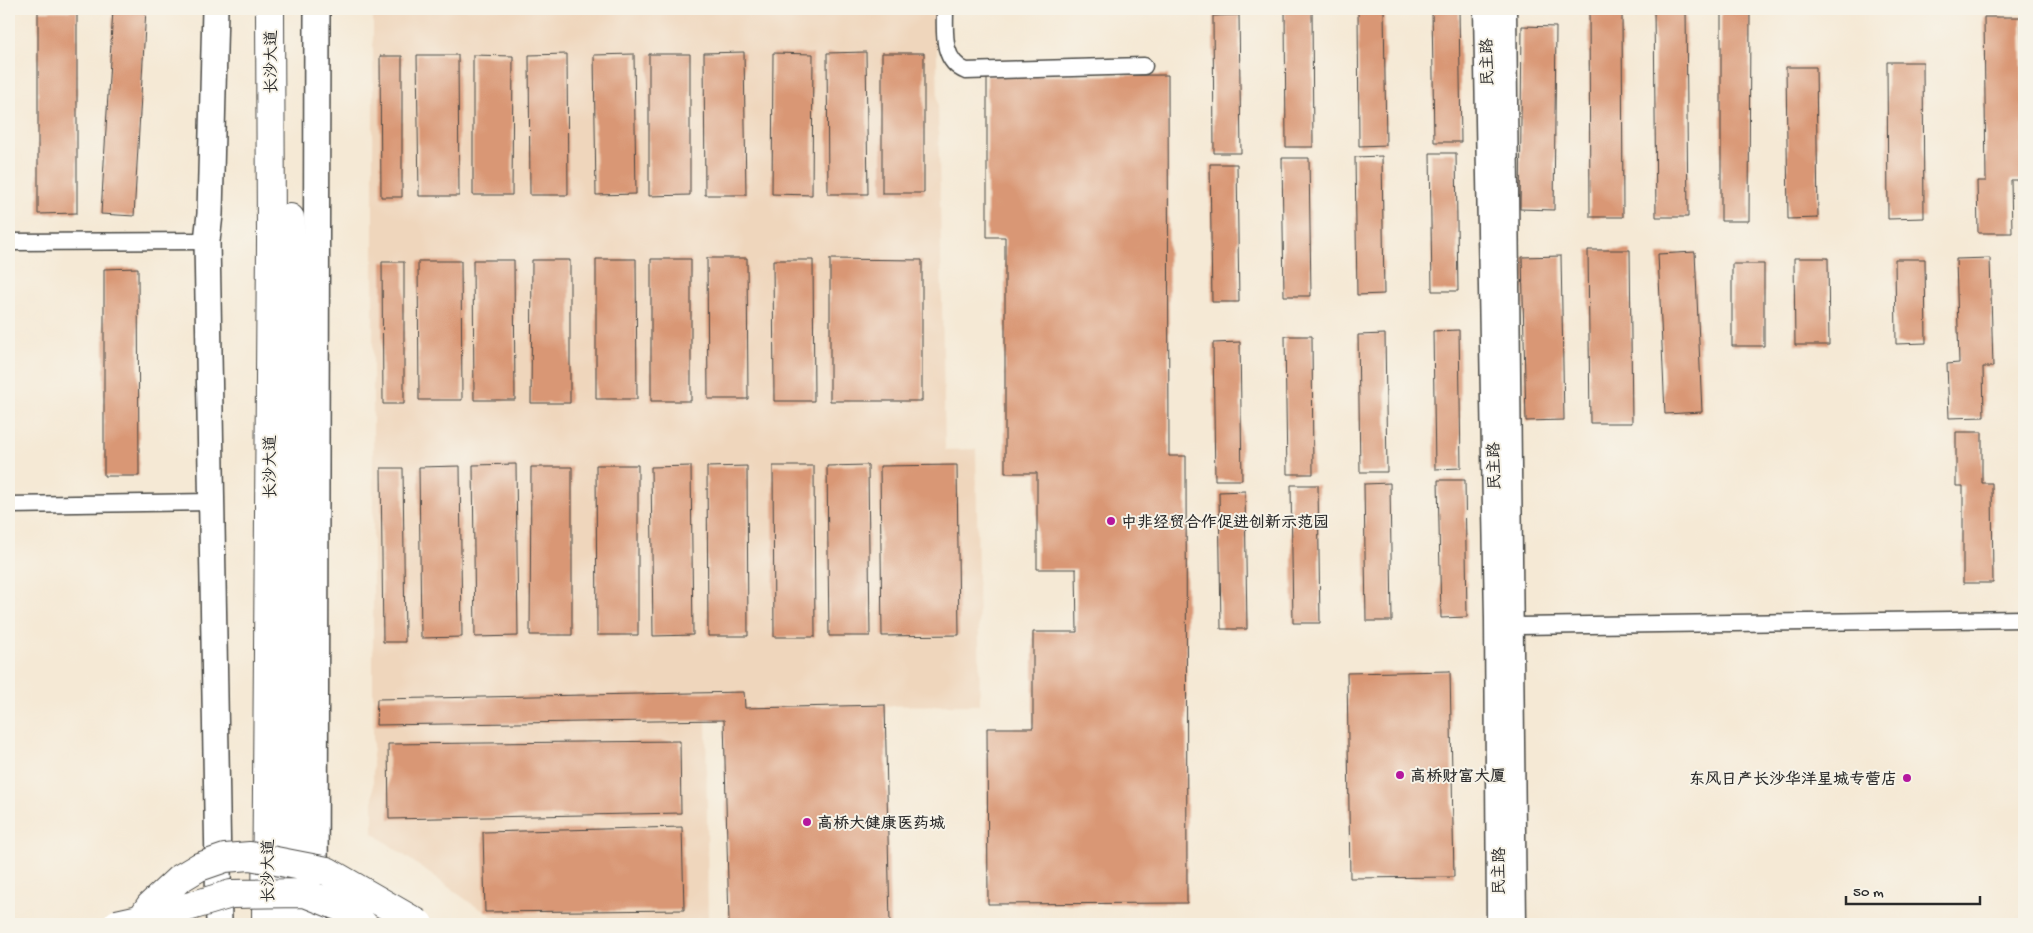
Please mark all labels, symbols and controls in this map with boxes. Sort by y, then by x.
street label: 长沙大道 [262,30,283,94]
street label: 民主路 [1478,38,1499,86]
street label: 长沙大道 [261,435,282,499]
street label: 民主路 [1485,442,1506,490]
place label: 中非经贸合作促进创新示范园 [1121,513,1329,534]
marker: 中非经贸合作促进创新示范园 [1105,515,1117,527]
place label: 高桥财富大厦 [1410,767,1506,788]
marker: 高桥财富大厦 [1394,769,1406,781]
place label: 东风日产长沙华洋星城专营店 [1689,770,1897,791]
marker: 东风日产长沙华洋星城专营店 [1901,772,1913,784]
place label: 高桥大健康医药城 [817,814,945,835]
marker: 高桥大健康医药城 [801,816,813,828]
street label: 长沙大道 [259,839,280,903]
street label: 民主路 [1490,847,1511,895]
scale bar [1846,873,1979,905]
text: 50 m [1853,884,1884,902]

